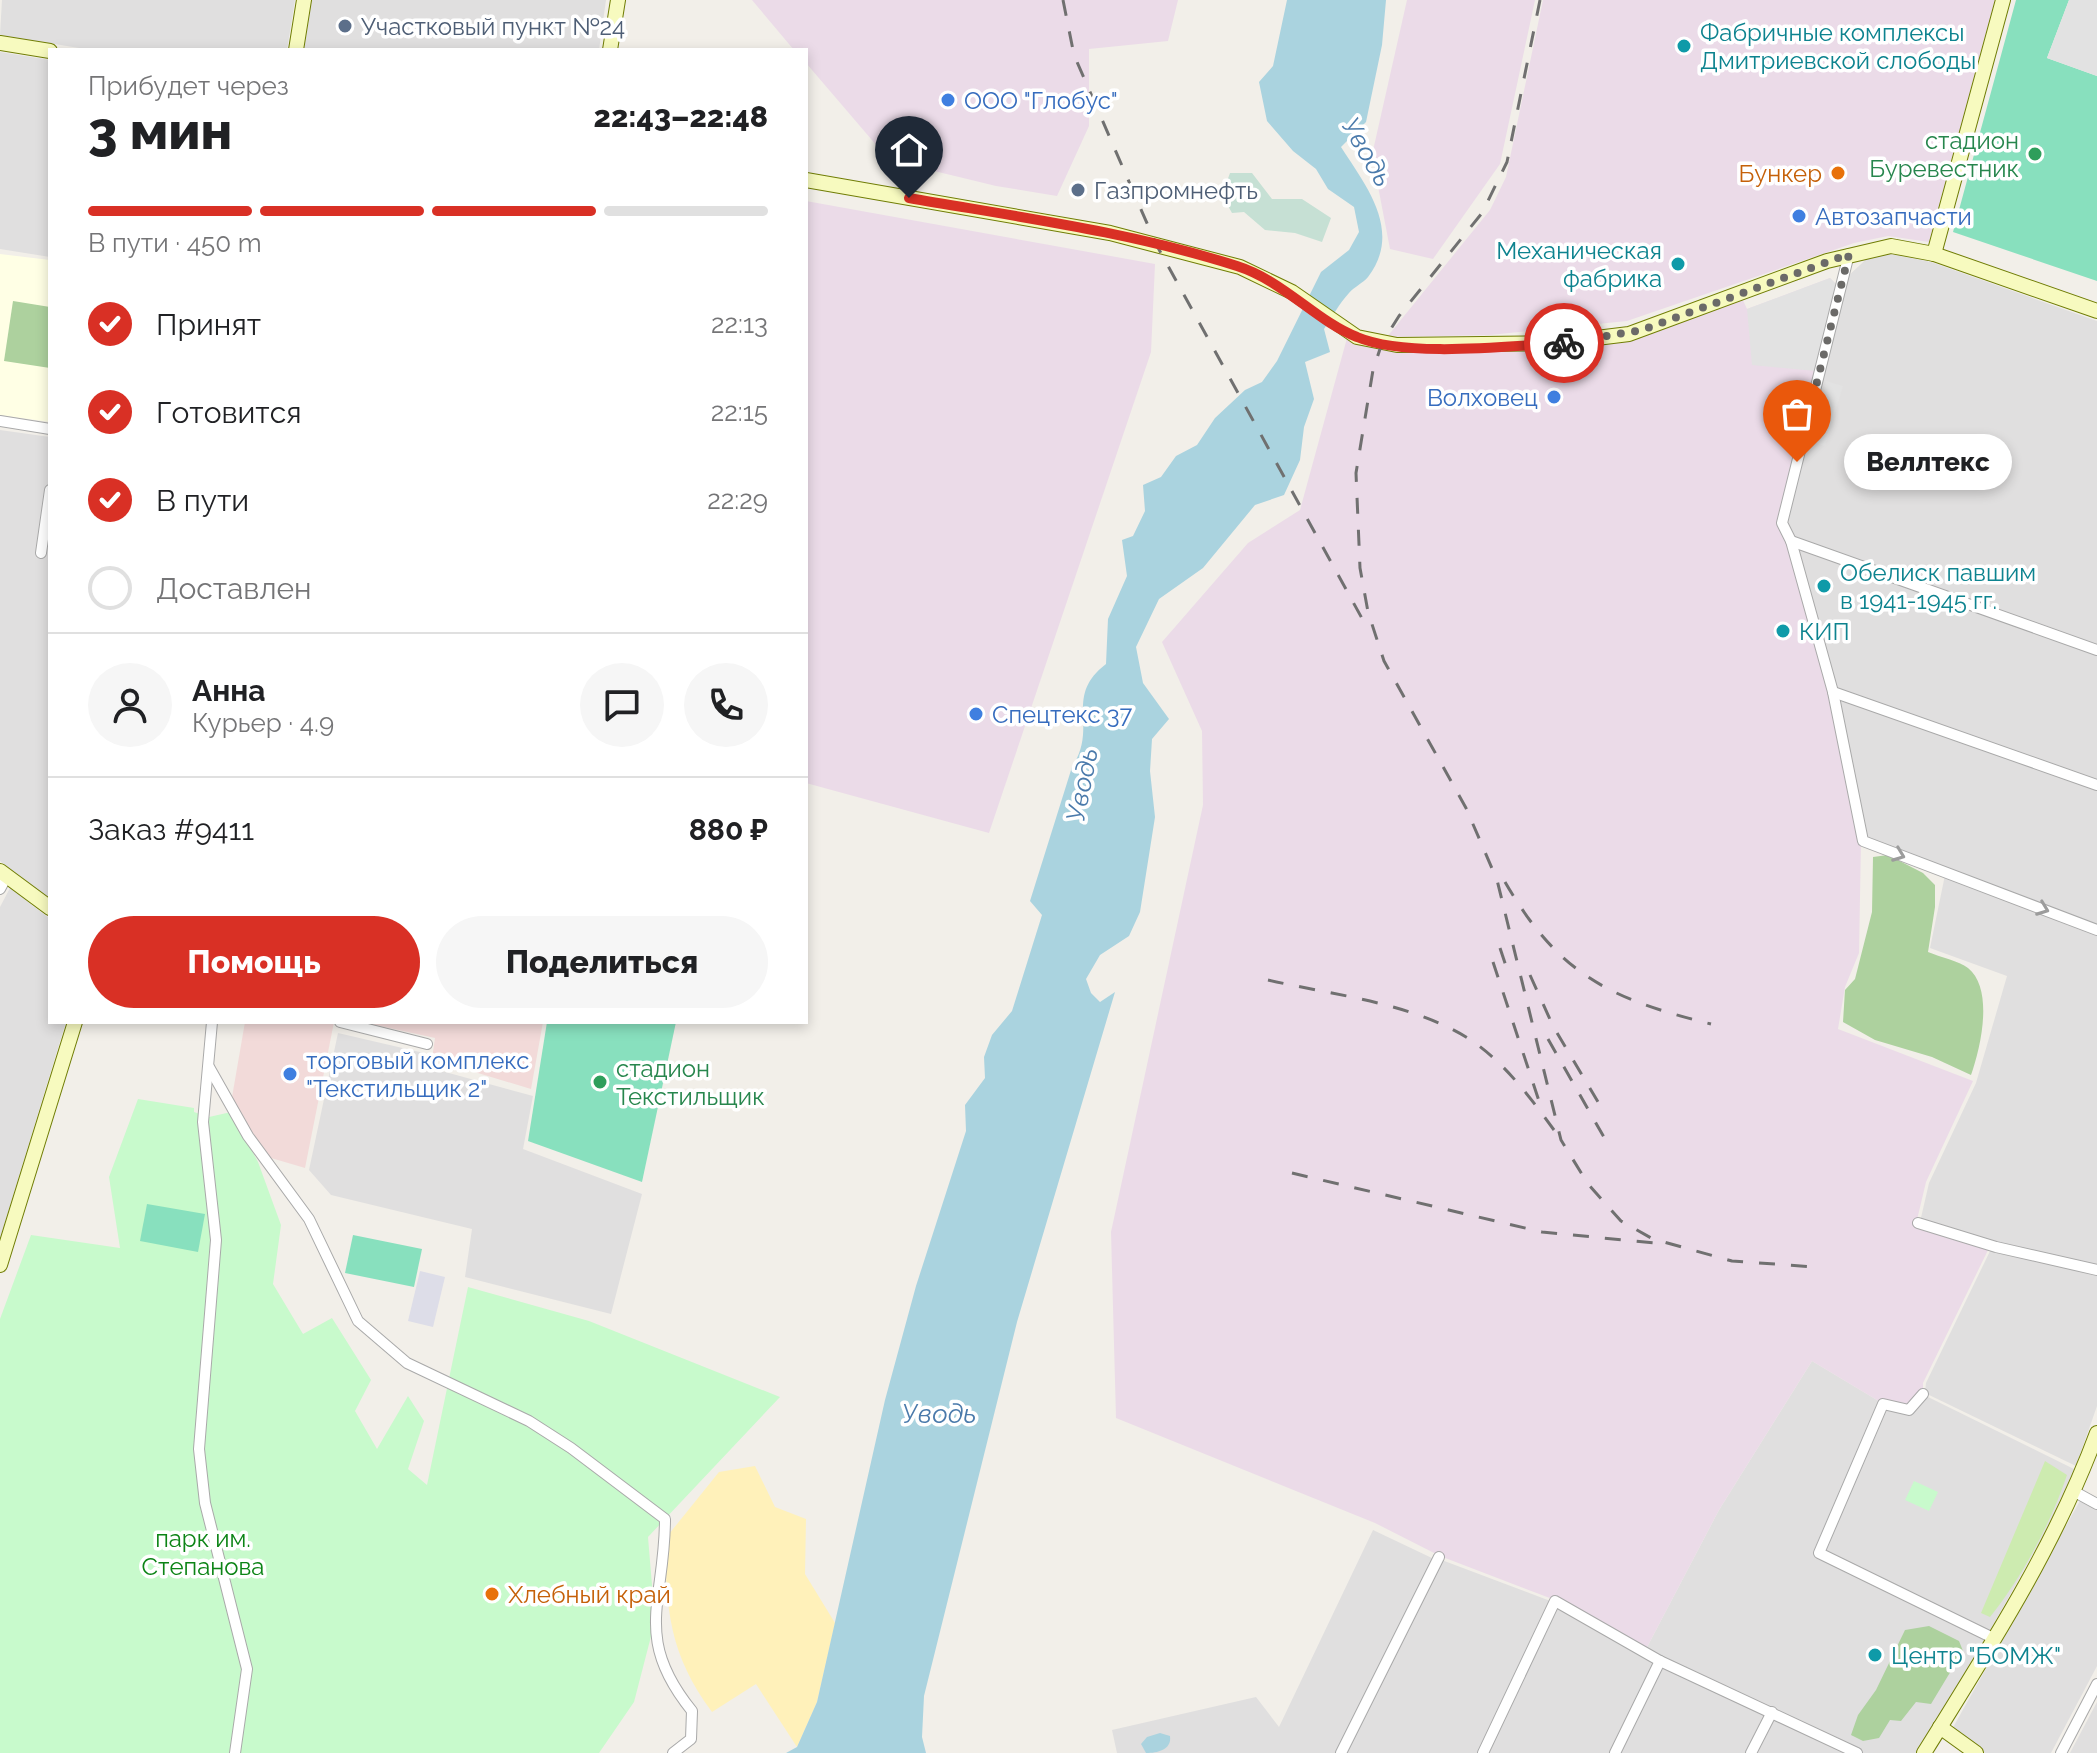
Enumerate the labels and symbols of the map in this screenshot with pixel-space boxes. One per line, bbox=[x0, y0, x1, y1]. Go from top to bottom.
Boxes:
place label: Участковый пункт №24 bbox=[361, 12, 625, 41]
marker: Участковый пункт №24 bbox=[336, 17, 354, 35]
place label: Фабричные комплексы Дмитриевской слободы bbox=[1700, 18, 1976, 75]
marker: Фабричные комплексы Дмитриевской слободы bbox=[1675, 37, 1693, 55]
place label: ООО "Глобус" bbox=[964, 86, 1118, 115]
marker: ООО "Глобус" bbox=[939, 91, 957, 109]
water label: Уводь bbox=[1335, 112, 1399, 192]
pin bbox=[875, 116, 943, 198]
place label: стадион Буревестник bbox=[1869, 126, 2019, 183]
marker: стадион Буревестник bbox=[2026, 145, 2044, 163]
place label: Бункер bbox=[1739, 159, 1822, 188]
marker: Бункер bbox=[1829, 164, 1847, 182]
place label: Газпромнефть bbox=[1094, 176, 1258, 205]
marker: Газпромнефть bbox=[1069, 181, 1087, 199]
place label: Автозапчасти bbox=[1815, 202, 1972, 231]
marker: Автозапчасти bbox=[1790, 207, 1808, 225]
place label: Механическая фабрика bbox=[1496, 236, 1662, 293]
marker: Механическая фабрика bbox=[1669, 255, 1687, 273]
courier bbox=[1524, 303, 1604, 383]
pin bbox=[1763, 380, 1831, 462]
place label: Волховец bbox=[1427, 383, 1538, 412]
marker: Волховец bbox=[1545, 388, 1563, 406]
callout: Веллтекс bbox=[1845, 434, 2013, 490]
place label: Обелиск павшим в 1941-1945 гг. bbox=[1840, 558, 2036, 615]
marker: Обелиск павшим в 1941-1945 гг. bbox=[1815, 577, 1833, 595]
place label: КИП bbox=[1799, 617, 1850, 646]
marker: КИП bbox=[1774, 622, 1792, 640]
place label: Спецтекс 37 bbox=[992, 700, 1132, 729]
marker: Спецтекс 37 bbox=[967, 705, 985, 723]
water label: Уводь bbox=[1060, 745, 1104, 825]
one-way arrow bbox=[1891, 845, 1905, 861]
one-way arrow bbox=[2035, 899, 2049, 916]
place label: торговый комплекс "Текстильщик 2" bbox=[306, 1046, 529, 1103]
place label: стадион Текстильщик bbox=[616, 1054, 765, 1111]
marker: торговый комплекс "Текстильщик 2" bbox=[281, 1065, 299, 1083]
marker: стадион Текстильщик bbox=[591, 1073, 609, 1091]
water label: Уводь bbox=[901, 1399, 977, 1429]
park label: парк им. Степанова bbox=[142, 1524, 264, 1581]
place label: Хлебный край bbox=[508, 1580, 671, 1609]
marker: Хлебный край bbox=[483, 1585, 501, 1603]
place label: Центр "БОМЖ" bbox=[1891, 1641, 2061, 1670]
marker: Центр "БОМЖ" bbox=[1866, 1646, 1884, 1664]

